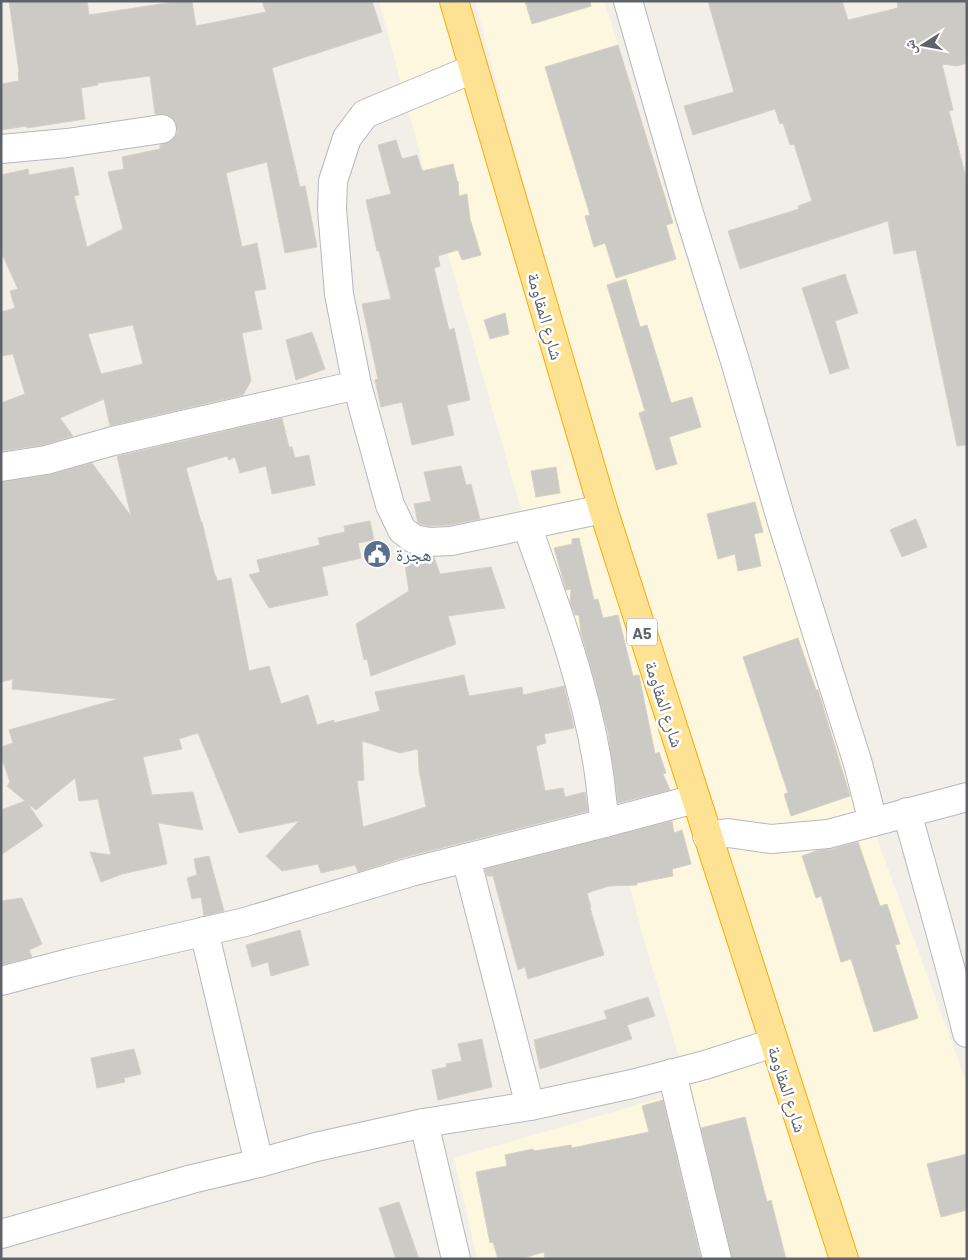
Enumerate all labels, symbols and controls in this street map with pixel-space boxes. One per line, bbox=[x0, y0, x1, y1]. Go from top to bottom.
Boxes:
north arrow bbox=[898, 20, 948, 70]
text: ش bbox=[900, 38, 920, 56]
street label: شارع المقاومة bbox=[522, 270, 569, 362]
public building icon: هجرة bbox=[362, 539, 392, 569]
place label: هجرة bbox=[396, 543, 432, 565]
road number: A5 bbox=[627, 618, 657, 646]
street label: شارع المقاومة bbox=[640, 658, 689, 750]
street label: شارع المقاومة bbox=[763, 1043, 812, 1135]

